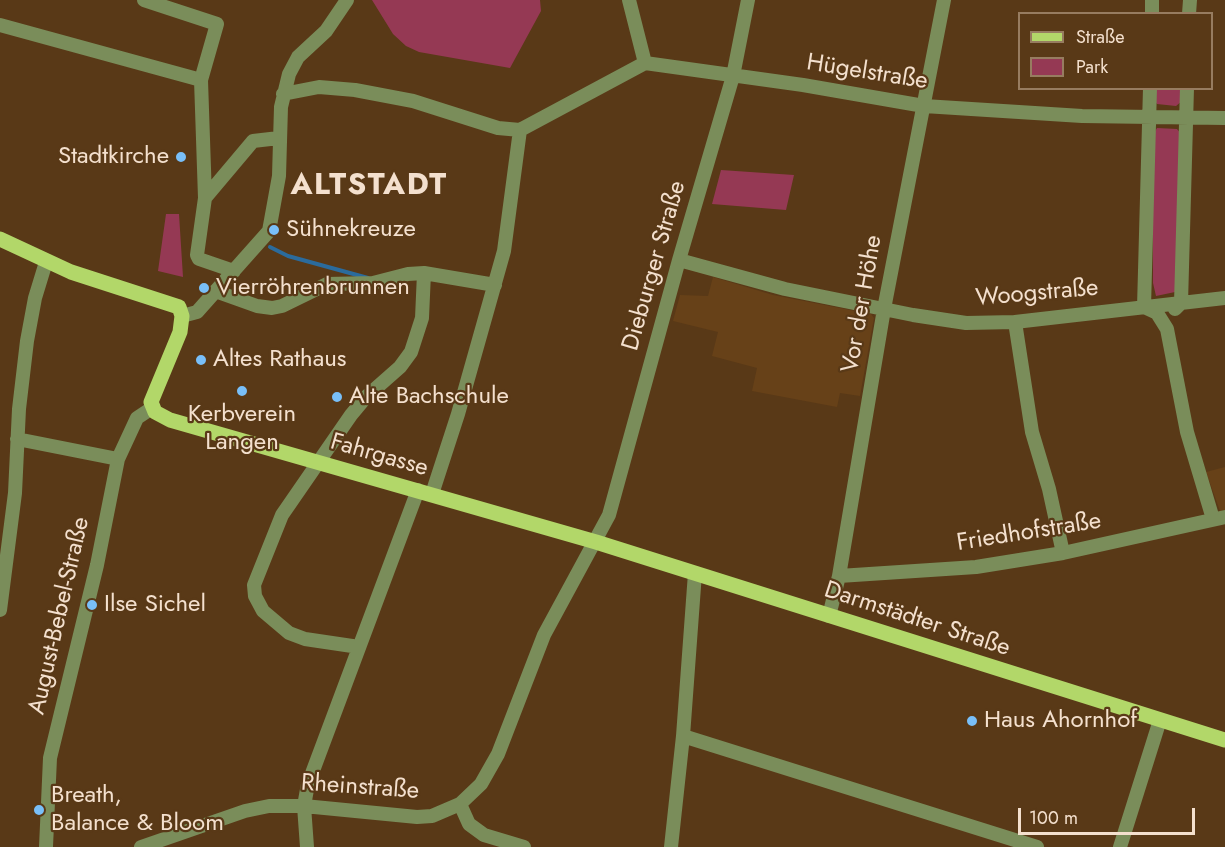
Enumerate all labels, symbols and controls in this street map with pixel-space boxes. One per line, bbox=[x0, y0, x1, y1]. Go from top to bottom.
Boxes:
legend bbox=[1018, 12, 1213, 90]
text: Straße bbox=[1076, 24, 1124, 50]
street label: Hügelstraße bbox=[804, 49, 930, 97]
text: Park bbox=[1076, 54, 1108, 80]
place label: Stadtkirche bbox=[58, 143, 169, 171]
marker: Stadtkirche bbox=[174, 150, 188, 164]
district label: ALTSTADT bbox=[290, 169, 448, 205]
street label: Dieburger Straße bbox=[617, 178, 693, 354]
place label: Sühnekreuze bbox=[286, 216, 416, 244]
marker: Sühnekreuze bbox=[267, 223, 281, 237]
street label: Vor der Höhe bbox=[837, 233, 889, 375]
place label: Vierröhrenbrunnen bbox=[216, 274, 410, 302]
street label: Woogstraße bbox=[975, 274, 1099, 314]
marker: Vierröhrenbrunnen bbox=[197, 281, 211, 295]
place label: Altes Rathaus bbox=[213, 346, 347, 374]
marker: Altes Rathaus bbox=[194, 353, 208, 367]
place label: Alte Bachschule bbox=[349, 383, 509, 411]
marker: Kerbverein Langen bbox=[235, 384, 249, 398]
marker: Alte Bachschule bbox=[330, 390, 344, 404]
place label: Kerbverein Langen bbox=[188, 401, 296, 457]
street label: Fahrgasse bbox=[327, 428, 431, 484]
street label: Friedhofstraße bbox=[955, 507, 1103, 559]
street label: August-Bebel-Straße bbox=[23, 515, 97, 717]
street label: Darmstädter Straße bbox=[820, 576, 1014, 664]
place label: Ilse Sichel bbox=[104, 591, 206, 619]
marker: Ilse Sichel bbox=[85, 598, 99, 612]
place label: Haus Ahornhof bbox=[984, 707, 1137, 735]
marker: Haus Ahornhof bbox=[965, 714, 979, 728]
street label: Rheinstraße bbox=[300, 770, 420, 806]
place label: Breath, Balance & Bloom bbox=[51, 782, 224, 838]
scale bar bbox=[1021, 796, 1198, 834]
marker: Breath, Balance & Bloom bbox=[32, 803, 46, 817]
text: 100 m bbox=[1029, 805, 1078, 831]

